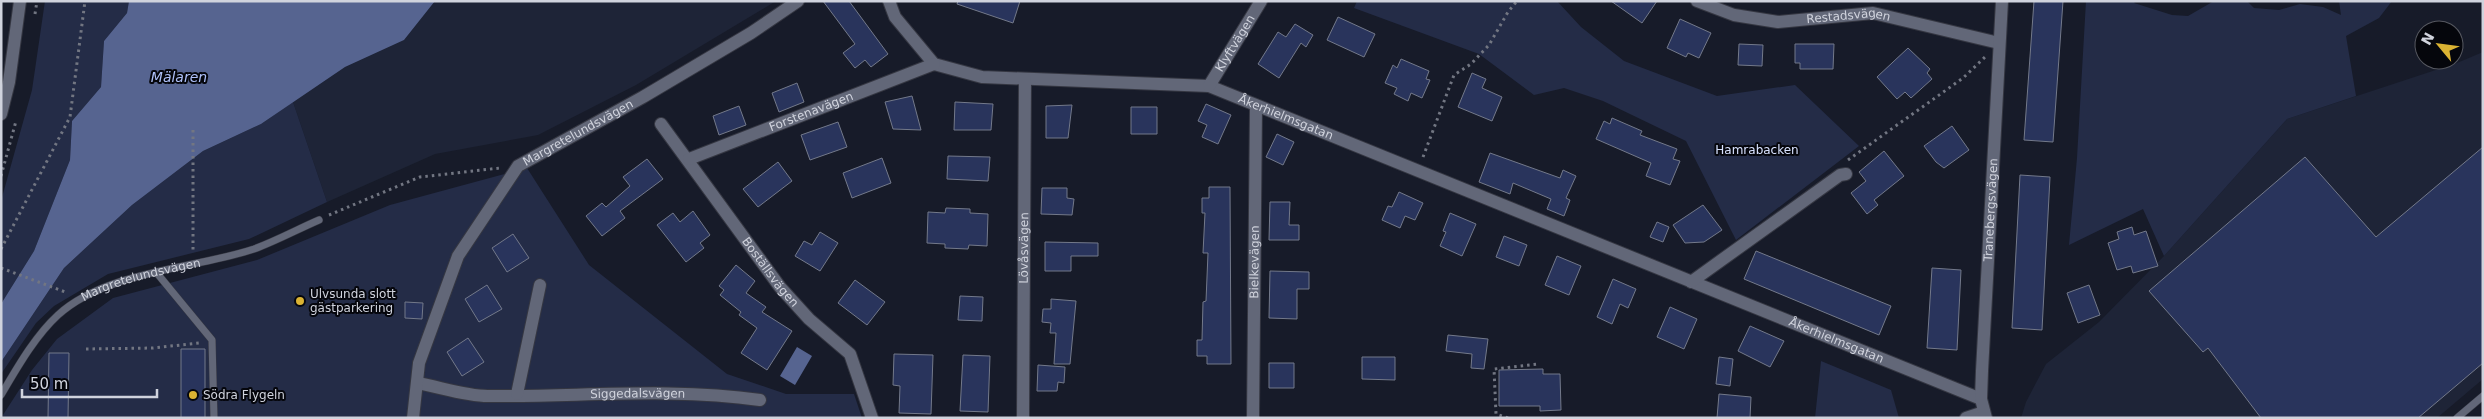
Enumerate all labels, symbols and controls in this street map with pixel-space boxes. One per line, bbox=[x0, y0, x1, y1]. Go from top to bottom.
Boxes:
street label: Restadsvägen bbox=[1806, 6, 1892, 26]
street label: Klyftvägen bbox=[1212, 12, 1258, 74]
north arrow bbox=[2414, 20, 2464, 70]
text: N bbox=[2418, 30, 2437, 48]
water label: Mälaren bbox=[151, 69, 207, 85]
street label: Forstenavägen bbox=[767, 89, 855, 134]
street label: Åkerhielmsgatan bbox=[1236, 91, 1335, 143]
street label: Margretelundsvägen bbox=[521, 97, 636, 169]
park label: Hamrabacken bbox=[1715, 143, 1799, 157]
street label: Tranebergsvägen bbox=[1981, 158, 2000, 263]
street label: Lövåsvägen bbox=[1017, 212, 1031, 284]
street label: Bielkevägen bbox=[1247, 225, 1262, 299]
street label: Boställsvägen bbox=[739, 235, 801, 310]
street label: Margretelundsvägen bbox=[79, 256, 202, 304]
place label: Ulvsunda slott gästparkering bbox=[310, 287, 396, 315]
marker: Ulvsunda slott gästparkering bbox=[294, 295, 306, 307]
street label: Åkerhielmsgatan bbox=[1787, 314, 1886, 366]
scale bar bbox=[22, 366, 158, 398]
text: 50 m bbox=[30, 375, 68, 393]
street label: Siggedalsvägen bbox=[590, 386, 686, 401]
place label: Södra Flygeln bbox=[203, 388, 285, 402]
marker: Södra Flygeln bbox=[187, 389, 199, 401]

